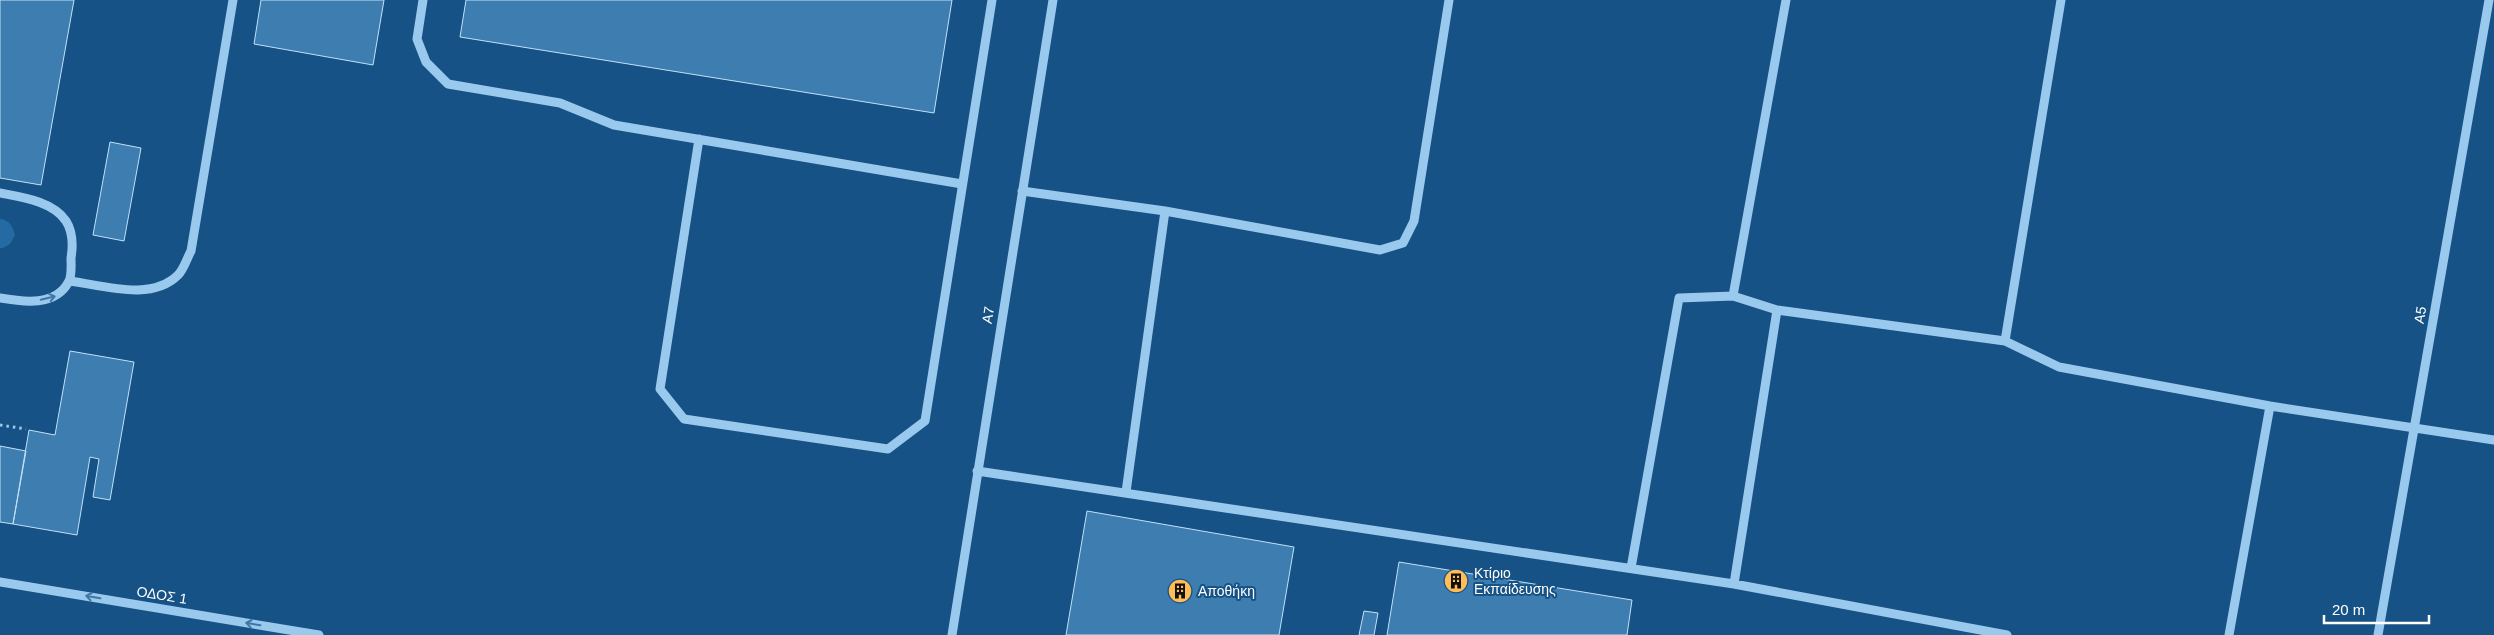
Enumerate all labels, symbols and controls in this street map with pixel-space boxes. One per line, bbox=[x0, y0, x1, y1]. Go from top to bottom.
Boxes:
one-way arrow bbox=[39, 293, 55, 302]
street label: Α7 bbox=[979, 305, 997, 325]
street label: Α5 bbox=[2411, 305, 2429, 325]
place label: Κτίριο Εκπαίδευσης bbox=[1474, 565, 1556, 597]
building icon: Κτίριο Εκπαίδευσης bbox=[1443, 568, 1469, 594]
building icon: Αποθήκη bbox=[1167, 578, 1193, 604]
street label: ΟΔΟΣ 1 bbox=[136, 583, 189, 607]
place label: Αποθήκη bbox=[1198, 583, 1255, 599]
one-way arrow bbox=[86, 592, 102, 602]
scale bar bbox=[2324, 592, 2429, 624]
text: 20 m bbox=[2332, 601, 2365, 618]
one-way arrow bbox=[246, 619, 262, 629]

